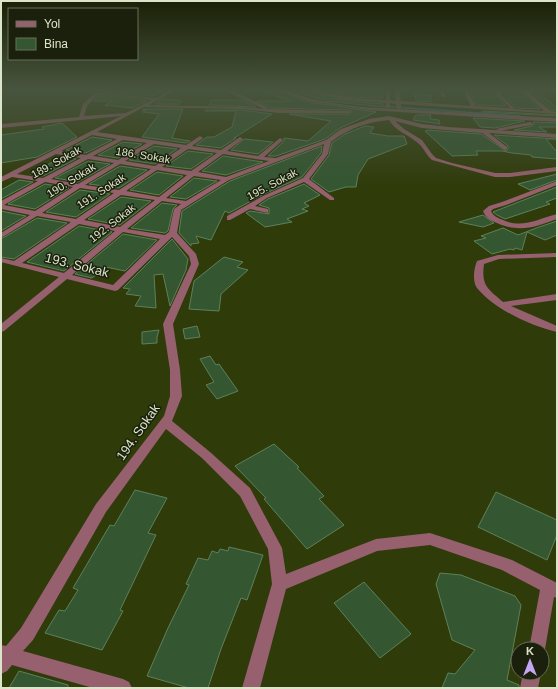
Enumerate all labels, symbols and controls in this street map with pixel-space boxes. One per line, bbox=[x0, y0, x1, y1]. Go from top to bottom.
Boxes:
legend bbox=[8, 8, 138, 60]
text: Yol bbox=[44, 17, 60, 31]
text: Bina bbox=[44, 37, 68, 51]
street label: 189. Sokak bbox=[29, 143, 83, 181]
street label: 186. Sokak bbox=[115, 145, 172, 165]
street label: 190. Sokak bbox=[44, 160, 98, 200]
street label: 195. Sokak bbox=[245, 166, 300, 202]
street label: 191. Sokak bbox=[75, 171, 128, 211]
street label: 192. Sokak bbox=[87, 201, 138, 245]
street label: 193. Sokak bbox=[44, 250, 111, 280]
street label: 194. Sokak bbox=[113, 401, 163, 463]
north arrow bbox=[510, 641, 550, 681]
text: K bbox=[526, 645, 534, 657]

